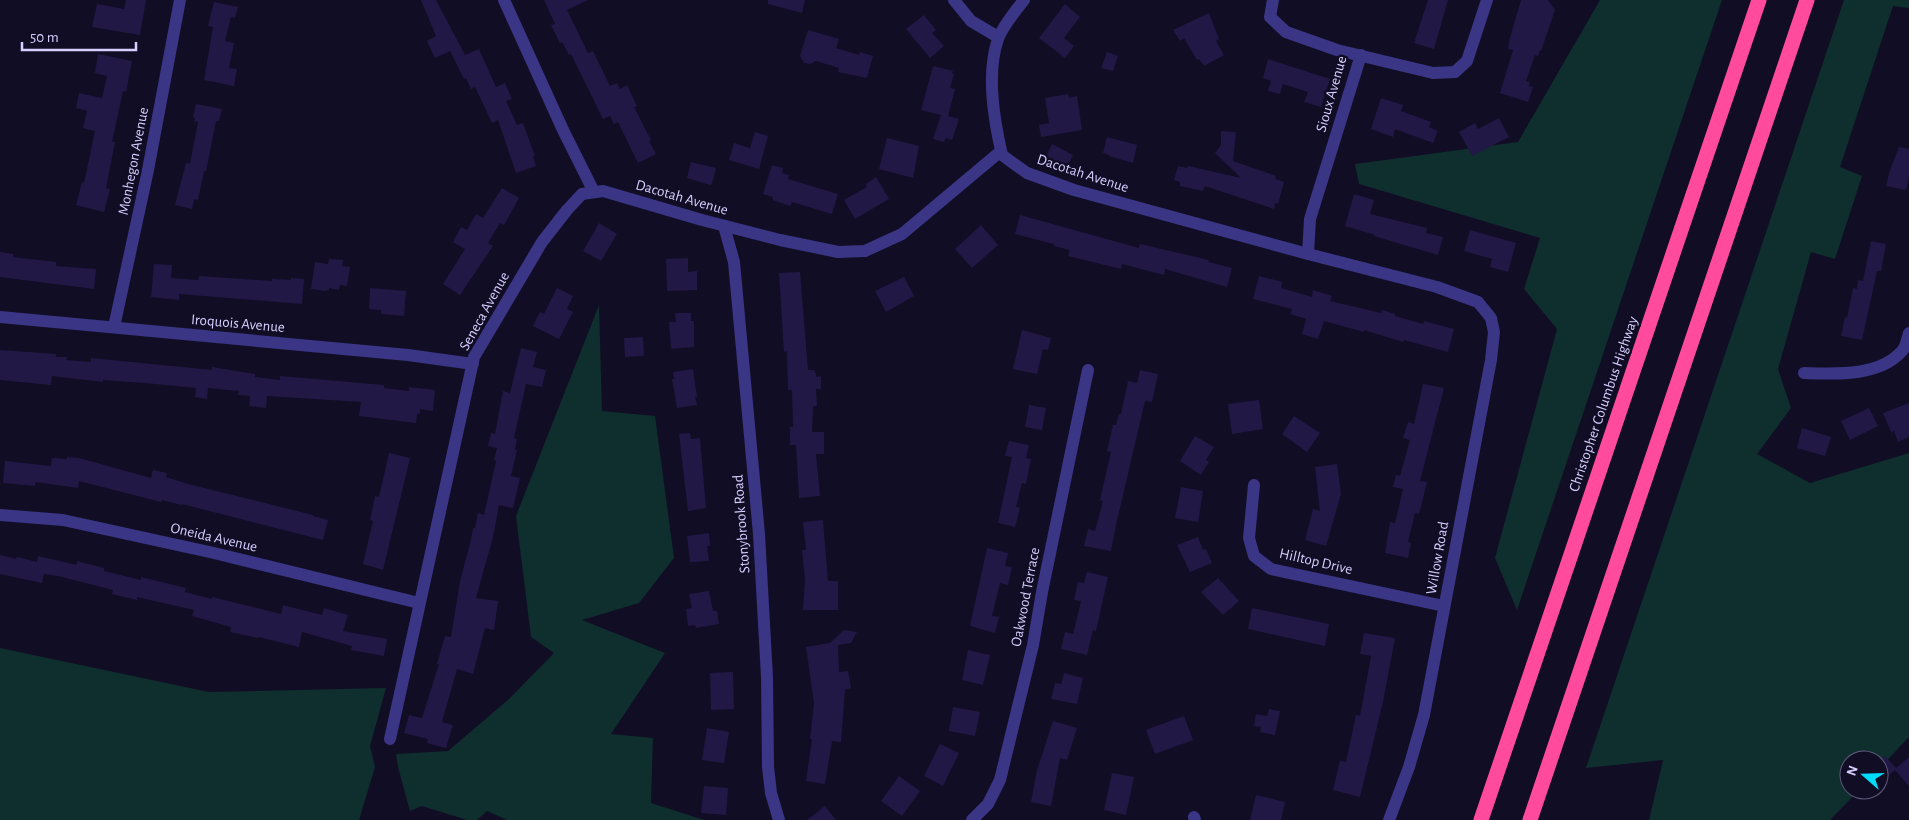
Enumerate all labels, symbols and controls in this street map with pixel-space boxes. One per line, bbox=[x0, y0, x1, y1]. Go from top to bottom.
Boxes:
scale bar bbox=[22, 20, 136, 52]
text: 50 m bbox=[30, 30, 59, 45]
street label: Sioux Avenue bbox=[1313, 54, 1350, 134]
street label: Monhegon Avenue bbox=[116, 106, 151, 216]
street label: Dacotah Avenue bbox=[1035, 152, 1131, 195]
street label: Dacotah Avenue bbox=[634, 177, 730, 218]
street label: Seneca Avenue bbox=[457, 269, 512, 353]
street label: Iroquois Avenue bbox=[190, 312, 286, 335]
street label: Christopher Columbus Highway bbox=[1566, 314, 1641, 494]
street label: Stonybrook Road bbox=[731, 474, 752, 574]
street label: Oneida Avenue bbox=[169, 520, 259, 555]
street label: Willow Road bbox=[1424, 520, 1451, 596]
street label: Oakwood Terrace bbox=[1009, 546, 1042, 648]
street label: Hilltop Drive bbox=[1278, 546, 1354, 577]
north arrow bbox=[1839, 750, 1889, 800]
text: N bbox=[1844, 764, 1861, 778]

